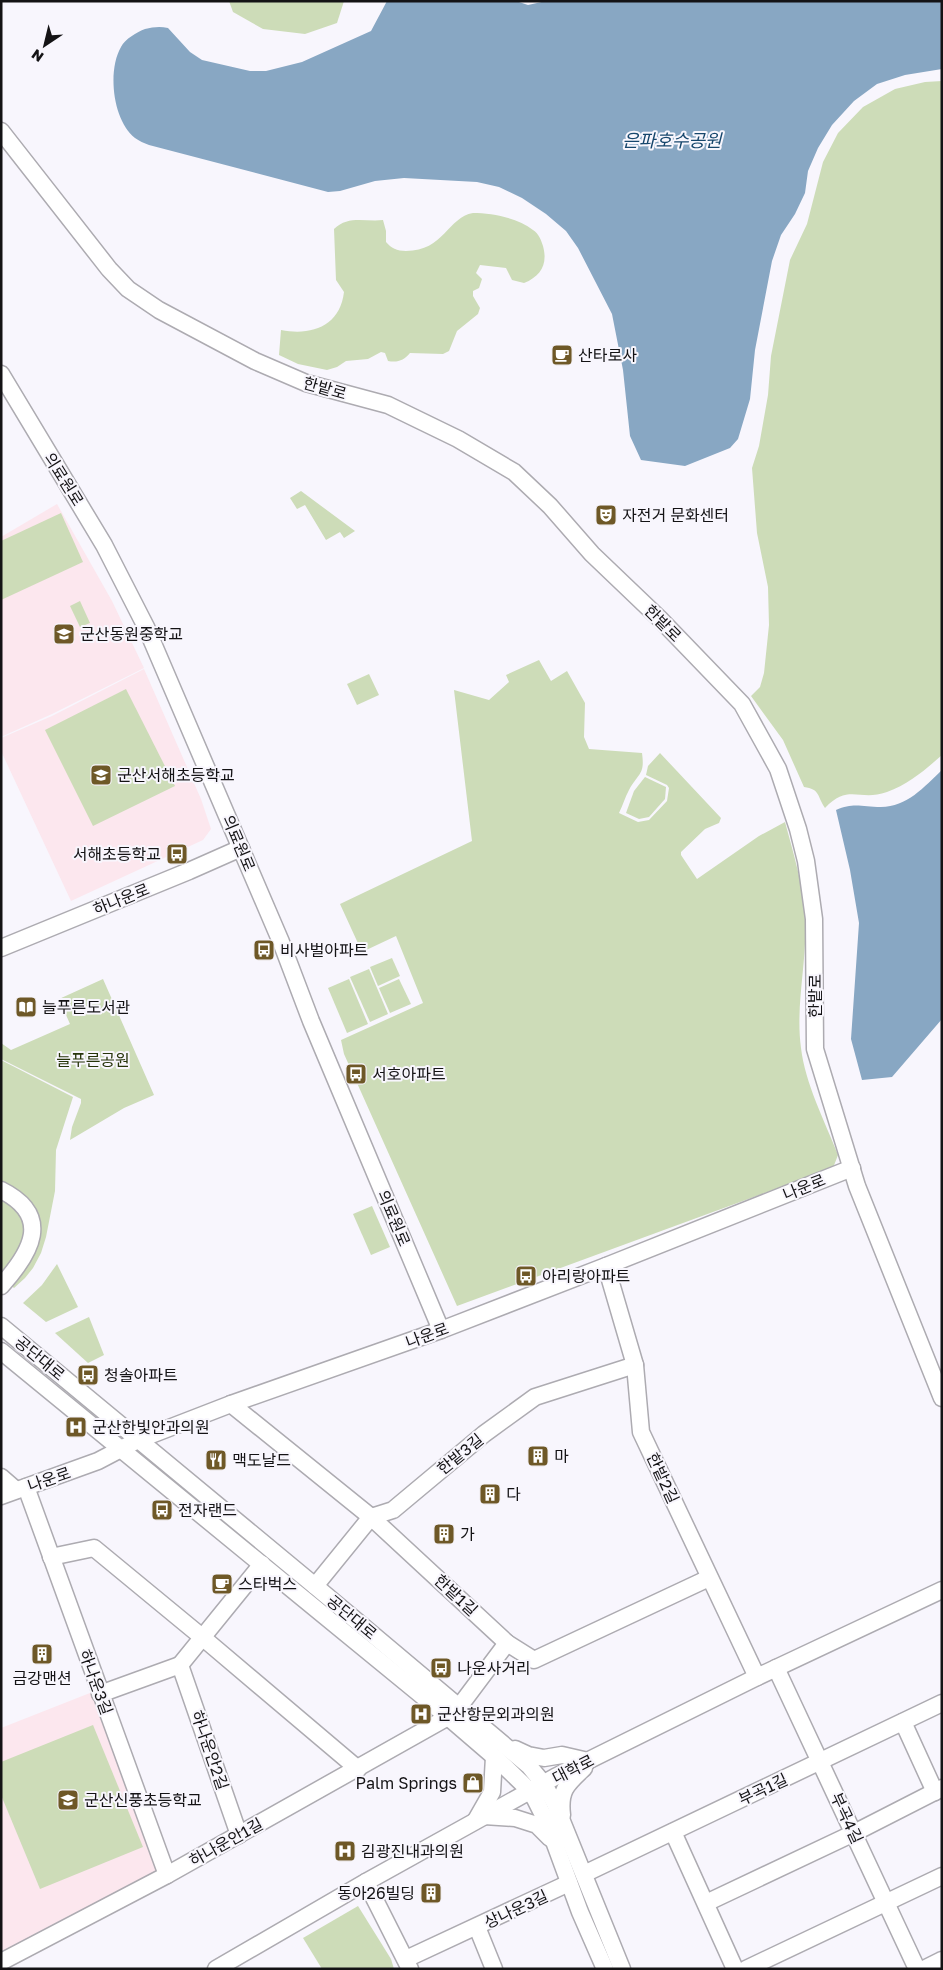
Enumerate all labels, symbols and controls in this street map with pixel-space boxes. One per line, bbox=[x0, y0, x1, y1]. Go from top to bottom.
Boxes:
north arrow bbox=[20, 20, 70, 70]
text: N bbox=[28, 46, 46, 66]
water label: 은파호수공원 bbox=[622, 129, 723, 151]
cafe icon: 산타로사 bbox=[550, 343, 574, 367]
place label: 산타로사 bbox=[578, 345, 637, 365]
street label: 한밭로 bbox=[301, 372, 349, 404]
street label: 의료원로 bbox=[40, 449, 88, 509]
theatre icon: 자전거 문화센터 bbox=[594, 503, 618, 527]
place label: 자전거 문화센터 bbox=[622, 505, 729, 525]
street label: 한밭로 bbox=[640, 600, 686, 646]
school or university icon: 군산동원중학교 bbox=[52, 622, 76, 646]
place label: 군산동원중학교 bbox=[80, 624, 183, 644]
school or university icon: 군산서해초등학교 bbox=[89, 763, 113, 787]
place label: 군산서해초등학교 bbox=[117, 765, 235, 785]
street label: 의료원로 bbox=[218, 812, 260, 874]
bus stop icon: 서해초등학교 bbox=[165, 842, 189, 866]
place label: 서해초등학교 bbox=[73, 844, 161, 864]
street label: 하나운로 bbox=[90, 879, 152, 919]
bus stop icon: 비사벌아파트 bbox=[252, 938, 276, 962]
place label: 비사벌아파트 bbox=[280, 940, 368, 960]
street label: 한밭로 bbox=[805, 974, 825, 1018]
library icon: 늘푸른도서관 bbox=[14, 995, 38, 1019]
place label: 늘푸른도서관 bbox=[42, 997, 131, 1017]
park label: 늘푸른공원 bbox=[56, 1050, 130, 1070]
bus stop icon: 서호아파트 bbox=[344, 1062, 368, 1086]
place label: 서호아파트 bbox=[372, 1064, 446, 1084]
street label: 나운로 bbox=[780, 1169, 828, 1205]
street label: 의료원로 bbox=[373, 1187, 415, 1249]
bus stop icon: 아리랑아파트 bbox=[514, 1264, 538, 1288]
place label: 아리랑아파트 bbox=[542, 1266, 630, 1286]
street label: 나운로 bbox=[403, 1318, 451, 1352]
street label: 공단대로 bbox=[11, 1331, 69, 1385]
bus stop icon: 청솔아파트 bbox=[76, 1363, 100, 1387]
place label: 청솔아파트 bbox=[104, 1365, 178, 1385]
hospital icon: 군산한빛안과의원 bbox=[64, 1415, 88, 1439]
place label: 군산한빛안과의원 bbox=[92, 1417, 210, 1437]
street label: 한밭3길 bbox=[433, 1429, 487, 1479]
building icon: 마 bbox=[526, 1444, 550, 1468]
place label: 마 bbox=[554, 1446, 569, 1466]
restaurant icon: 맥도날드 bbox=[204, 1448, 228, 1472]
place label: 맥도날드 bbox=[232, 1450, 291, 1470]
street label: 한밭2길 bbox=[643, 1450, 683, 1506]
street label: 나운로 bbox=[25, 1462, 73, 1496]
building icon: 다 bbox=[478, 1482, 502, 1506]
place label: 다 bbox=[506, 1484, 521, 1504]
bus stop icon: 전자랜드 bbox=[150, 1498, 174, 1522]
place label: 전자랜드 bbox=[178, 1500, 237, 1520]
building icon: 가 bbox=[432, 1522, 456, 1546]
place label: 가 bbox=[460, 1524, 475, 1544]
street label: 한밭1길 bbox=[430, 1570, 482, 1620]
cafe icon: 스타벅스 bbox=[210, 1572, 234, 1596]
place label: 스타벅스 bbox=[238, 1574, 297, 1594]
street label: 공단대로 bbox=[323, 1590, 381, 1644]
building icon: 금강맨션 bbox=[30, 1642, 54, 1666]
street label: 하나운3길 bbox=[75, 1647, 117, 1717]
bus stop icon: 나운사거리 bbox=[429, 1656, 453, 1680]
place label: 나운사거리 bbox=[457, 1658, 531, 1678]
place label: 금강맨션 bbox=[13, 1668, 71, 1688]
hospital icon: 군산항문외과의원 bbox=[409, 1702, 433, 1726]
place label: 군산항문외과의원 bbox=[437, 1704, 555, 1724]
street label: 하나운안2길 bbox=[187, 1708, 233, 1792]
street label: 대학로 bbox=[549, 1750, 597, 1788]
street label: 부곡1길 bbox=[735, 1769, 791, 1809]
shop icon: Palm Springs bbox=[461, 1771, 485, 1795]
place label: Palm Springs bbox=[356, 1773, 457, 1793]
school or university icon: 군산신풍초등학교 bbox=[56, 1788, 80, 1812]
street label: 부곡4길 bbox=[827, 1789, 867, 1847]
place label: 군산신풍초등학교 bbox=[84, 1790, 202, 1810]
street label: 하나운안1길 bbox=[186, 1814, 266, 1870]
hospital icon: 김광진내과의원 bbox=[333, 1839, 357, 1863]
place label: 김광진내과의원 bbox=[361, 1841, 464, 1861]
building icon: 동아26빌딩 bbox=[419, 1881, 443, 1905]
place label: 동아26빌딩 bbox=[337, 1883, 415, 1903]
street label: 상나운3길 bbox=[481, 1886, 551, 1932]

